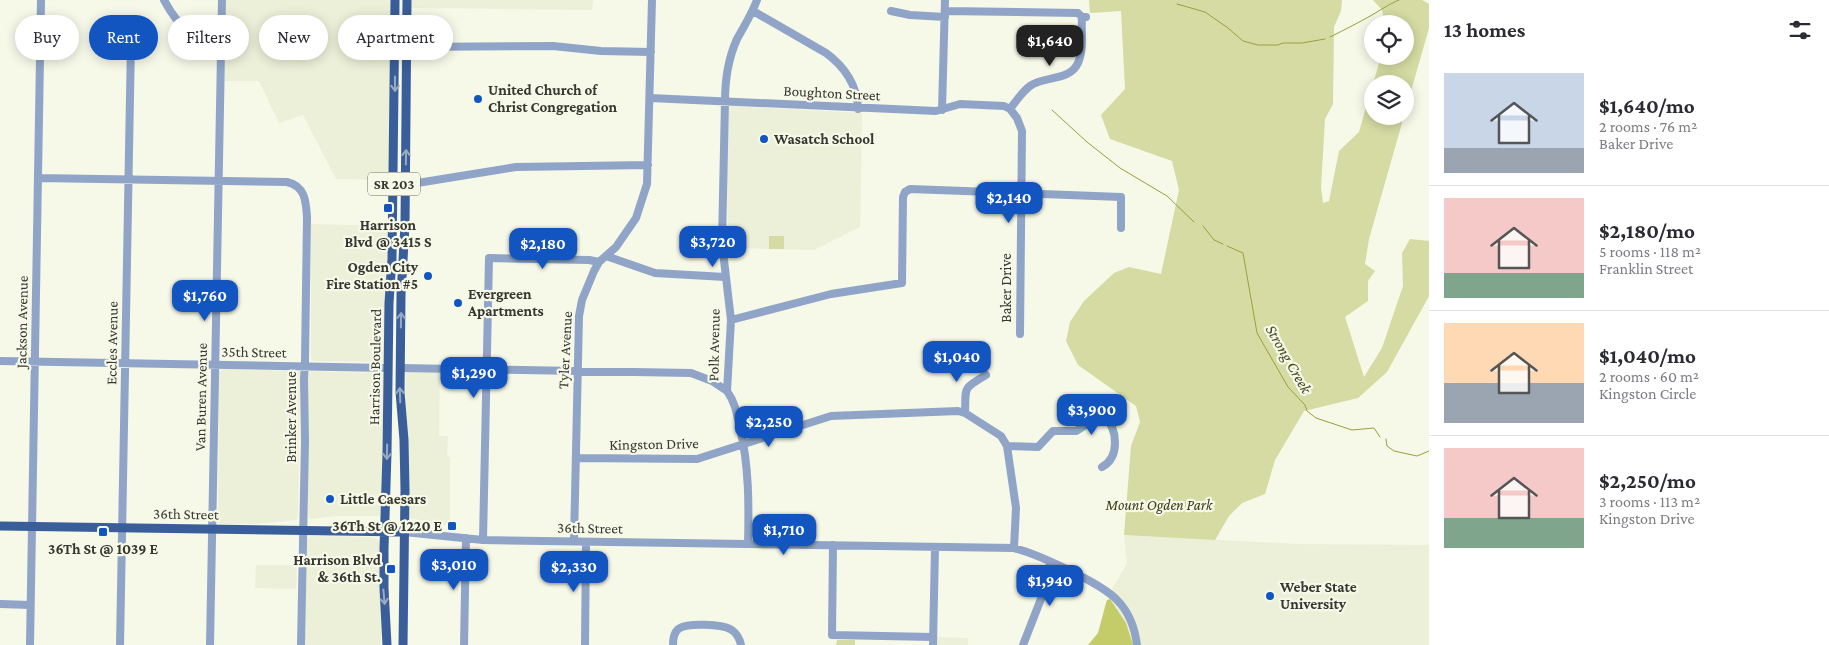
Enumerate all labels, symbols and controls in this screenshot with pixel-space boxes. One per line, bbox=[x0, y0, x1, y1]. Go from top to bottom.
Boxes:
chip: Buy bbox=[15, 15, 79, 60]
chip: Rent bbox=[89, 15, 158, 60]
chip: Filters bbox=[168, 15, 249, 60]
chip: New bbox=[259, 15, 328, 60]
chip: Apartment bbox=[338, 15, 453, 60]
map controls bbox=[1364, 15, 1414, 125]
button: locate bbox=[1364, 15, 1414, 65]
icon: filters bbox=[1786, 16, 1814, 44]
text: 13 homes bbox=[1444, 18, 1525, 42]
pin: $1,640 bbox=[1009, 24, 1091, 67]
text: $1,640 bbox=[1027, 32, 1073, 49]
one-way arrow bbox=[390, 75, 400, 91]
button: layers bbox=[1364, 75, 1414, 125]
place label: United Church of Christ Congregation bbox=[488, 82, 618, 115]
street label: Boughton Street bbox=[783, 82, 882, 105]
marker: United Church of Christ Congregation bbox=[472, 93, 484, 105]
icon: home bbox=[1484, 93, 1544, 153]
text: $1,640/mo bbox=[1599, 94, 1695, 118]
text: 2 rooms · 76 m² bbox=[1599, 118, 1697, 135]
place label: Wasatch School bbox=[773, 131, 875, 147]
marker: Wasatch School bbox=[758, 133, 770, 145]
text: Baker Drive bbox=[1599, 135, 1673, 152]
one-way arrow bbox=[401, 149, 411, 166]
road number: SR 203 bbox=[368, 172, 420, 195]
pin: $2,140 bbox=[968, 182, 1050, 224]
text: $2,140 bbox=[987, 189, 1031, 206]
marker: Harrison Blvd @ 3415 S bbox=[382, 202, 394, 214]
place label: Harrison Blvd @ 3415 S bbox=[344, 217, 432, 250]
icon: home bbox=[1484, 218, 1544, 278]
text: $2,180/mo bbox=[1599, 219, 1695, 243]
pin: $3,720 bbox=[672, 226, 754, 268]
pin: $2,180 bbox=[502, 228, 584, 270]
text: $3,720 bbox=[690, 233, 736, 250]
text: $2,180 bbox=[520, 235, 566, 252]
text: 5 rooms · 118 m² bbox=[1599, 243, 1701, 260]
street label: Baker Drive bbox=[998, 253, 1014, 323]
place label: Ogden City Fire Station #5 bbox=[326, 259, 419, 292]
text: Franklin Street bbox=[1599, 260, 1693, 277]
marker: Ogden City Fire Station #5 bbox=[422, 270, 434, 282]
street label: Jackson Avenue bbox=[13, 275, 32, 371]
pin: $1,760 bbox=[164, 280, 246, 322]
place label: Evergreen Apartments bbox=[467, 286, 544, 319]
text: $1,760 bbox=[183, 287, 227, 304]
marker: Evergreen Apartments bbox=[452, 297, 464, 309]
street label: Eccles Avenue bbox=[103, 301, 121, 385]
street label: Polk Avenue bbox=[705, 308, 723, 382]
street label: Harrison Boulevard bbox=[366, 309, 384, 425]
street label: Tyler Avenue bbox=[555, 310, 576, 389]
one-way arrow bbox=[396, 312, 406, 328]
water label: Strong Creek bbox=[1262, 322, 1316, 398]
pin: $1,040 bbox=[916, 340, 998, 383]
street label: Van Buren Avenue bbox=[192, 342, 210, 451]
street label: 35th Street bbox=[221, 343, 288, 361]
icon: home bbox=[1484, 343, 1544, 403]
text: $1,040/mo bbox=[1599, 344, 1696, 368]
text: $1,040 bbox=[934, 348, 980, 365]
pin: $1,290 bbox=[433, 356, 515, 399]
text: $1,290 bbox=[452, 364, 496, 381]
text: 2 rooms · 60 m² bbox=[1599, 368, 1699, 385]
street label: Brinker Avenue bbox=[283, 371, 299, 463]
text: Kingston Circle bbox=[1599, 385, 1696, 402]
one-way arrow bbox=[395, 387, 405, 404]
pin: $3,900 bbox=[1051, 394, 1133, 436]
text: $3,900 bbox=[1068, 401, 1116, 418]
pin: $2,250 bbox=[728, 406, 810, 448]
text: $2,250 bbox=[746, 413, 792, 430]
street label: Kingston Drive bbox=[609, 435, 699, 454]
one-way arrow bbox=[382, 443, 392, 459]
icon: home bbox=[1484, 468, 1544, 528]
text: $2,250/mo bbox=[1599, 469, 1696, 493]
place label: Little Caesars bbox=[340, 491, 426, 507]
marker: Little Caesars bbox=[324, 493, 336, 505]
text: 3 rooms · 113 m² bbox=[1599, 493, 1700, 510]
park label: Mount Ogden Park bbox=[1105, 497, 1214, 514]
street label: 36th Street bbox=[153, 505, 220, 523]
text: Kingston Drive bbox=[1599, 510, 1694, 527]
pin: $1,710 bbox=[743, 514, 825, 556]
place label: 36Th St @ 1220 E bbox=[332, 518, 442, 534]
street label: 36th Street bbox=[557, 519, 624, 537]
marker: 36Th St @ 1220 E bbox=[446, 520, 458, 532]
text: $1,710 bbox=[763, 521, 805, 538]
marker: 36Th St @ 1039 E bbox=[97, 526, 109, 538]
place label: 36Th St @ 1039 E bbox=[48, 541, 158, 557]
pin: $3,010 bbox=[413, 548, 495, 591]
pin: $2,330 bbox=[533, 550, 615, 593]
place label: Harrison Blvd & 36th St. bbox=[293, 552, 382, 585]
text: $3,010 bbox=[431, 556, 477, 573]
text: $2,330 bbox=[551, 558, 597, 575]
marker: Harrison Blvd & 36th St. bbox=[385, 563, 397, 575]
pin: $1,940 bbox=[1009, 564, 1091, 607]
text: $1,940 bbox=[1027, 572, 1073, 589]
place label: Weber State University bbox=[1279, 579, 1357, 612]
one-way arrow bbox=[380, 589, 389, 605]
marker: Weber State University bbox=[1264, 590, 1276, 602]

